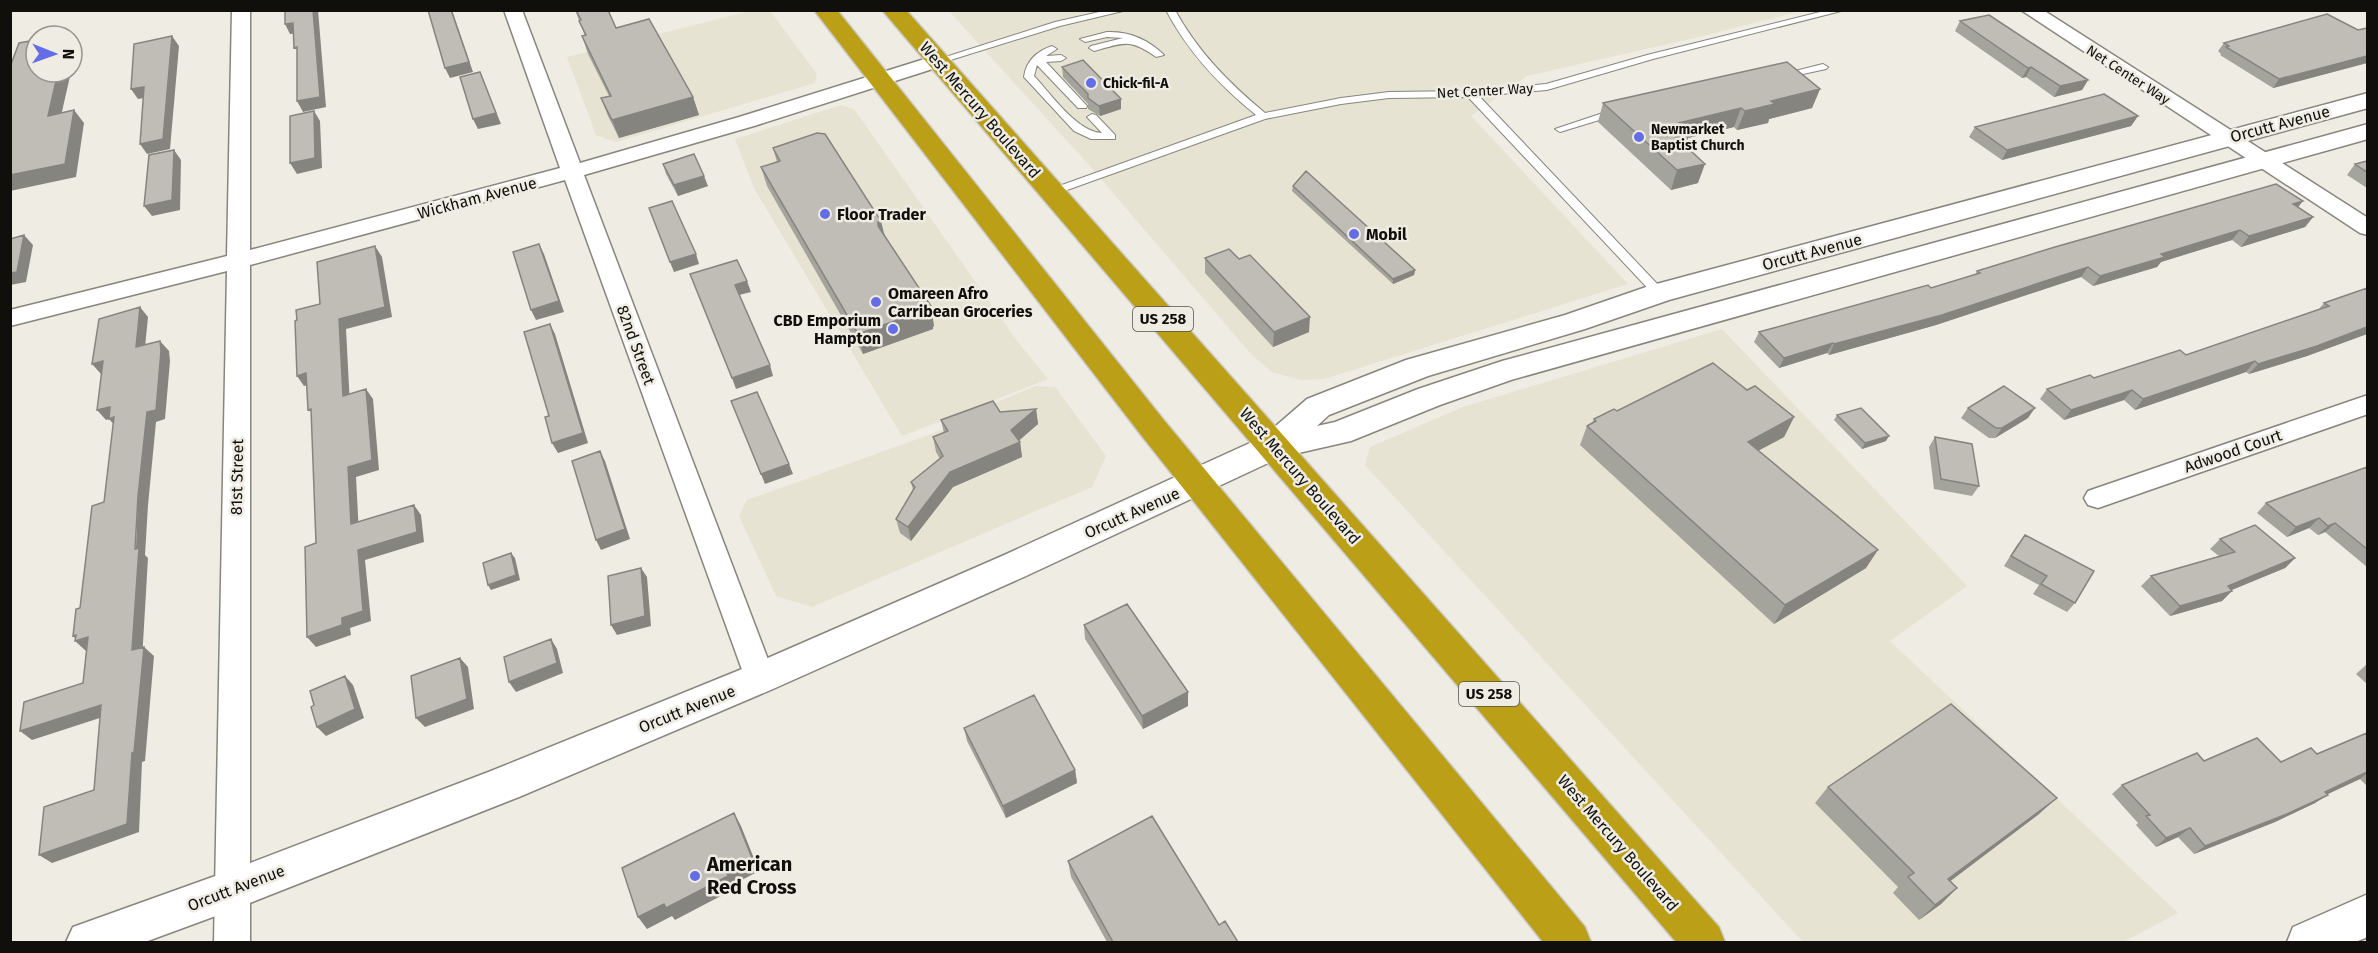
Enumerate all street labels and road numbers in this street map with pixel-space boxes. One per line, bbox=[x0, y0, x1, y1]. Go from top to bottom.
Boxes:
street label: West Mercury Boulevard bbox=[916, 38, 1044, 182]
street label: Net Center Way bbox=[2083, 42, 2173, 108]
street label: Net Center Way bbox=[1436, 80, 1534, 102]
street label: Orcutt Avenue bbox=[2228, 102, 2332, 146]
street label: Wickham Avenue bbox=[415, 173, 539, 223]
street label: Orcutt Avenue bbox=[1760, 230, 1864, 274]
street label: 82nd Street bbox=[613, 303, 659, 388]
road number: US 258 bbox=[1133, 307, 1193, 331]
street label: West Mercury Boulevard bbox=[1236, 404, 1364, 548]
street label: Adwood Court bbox=[2182, 425, 2285, 477]
street label: 81st Street bbox=[227, 439, 247, 515]
street label: Orcutt Avenue bbox=[1081, 483, 1183, 543]
street label: Orcutt Avenue bbox=[636, 681, 738, 737]
road number: US 258 bbox=[1459, 682, 1519, 706]
street label: West Mercury Boulevard bbox=[1554, 771, 1682, 915]
street label: Orcutt Avenue bbox=[185, 861, 287, 915]

